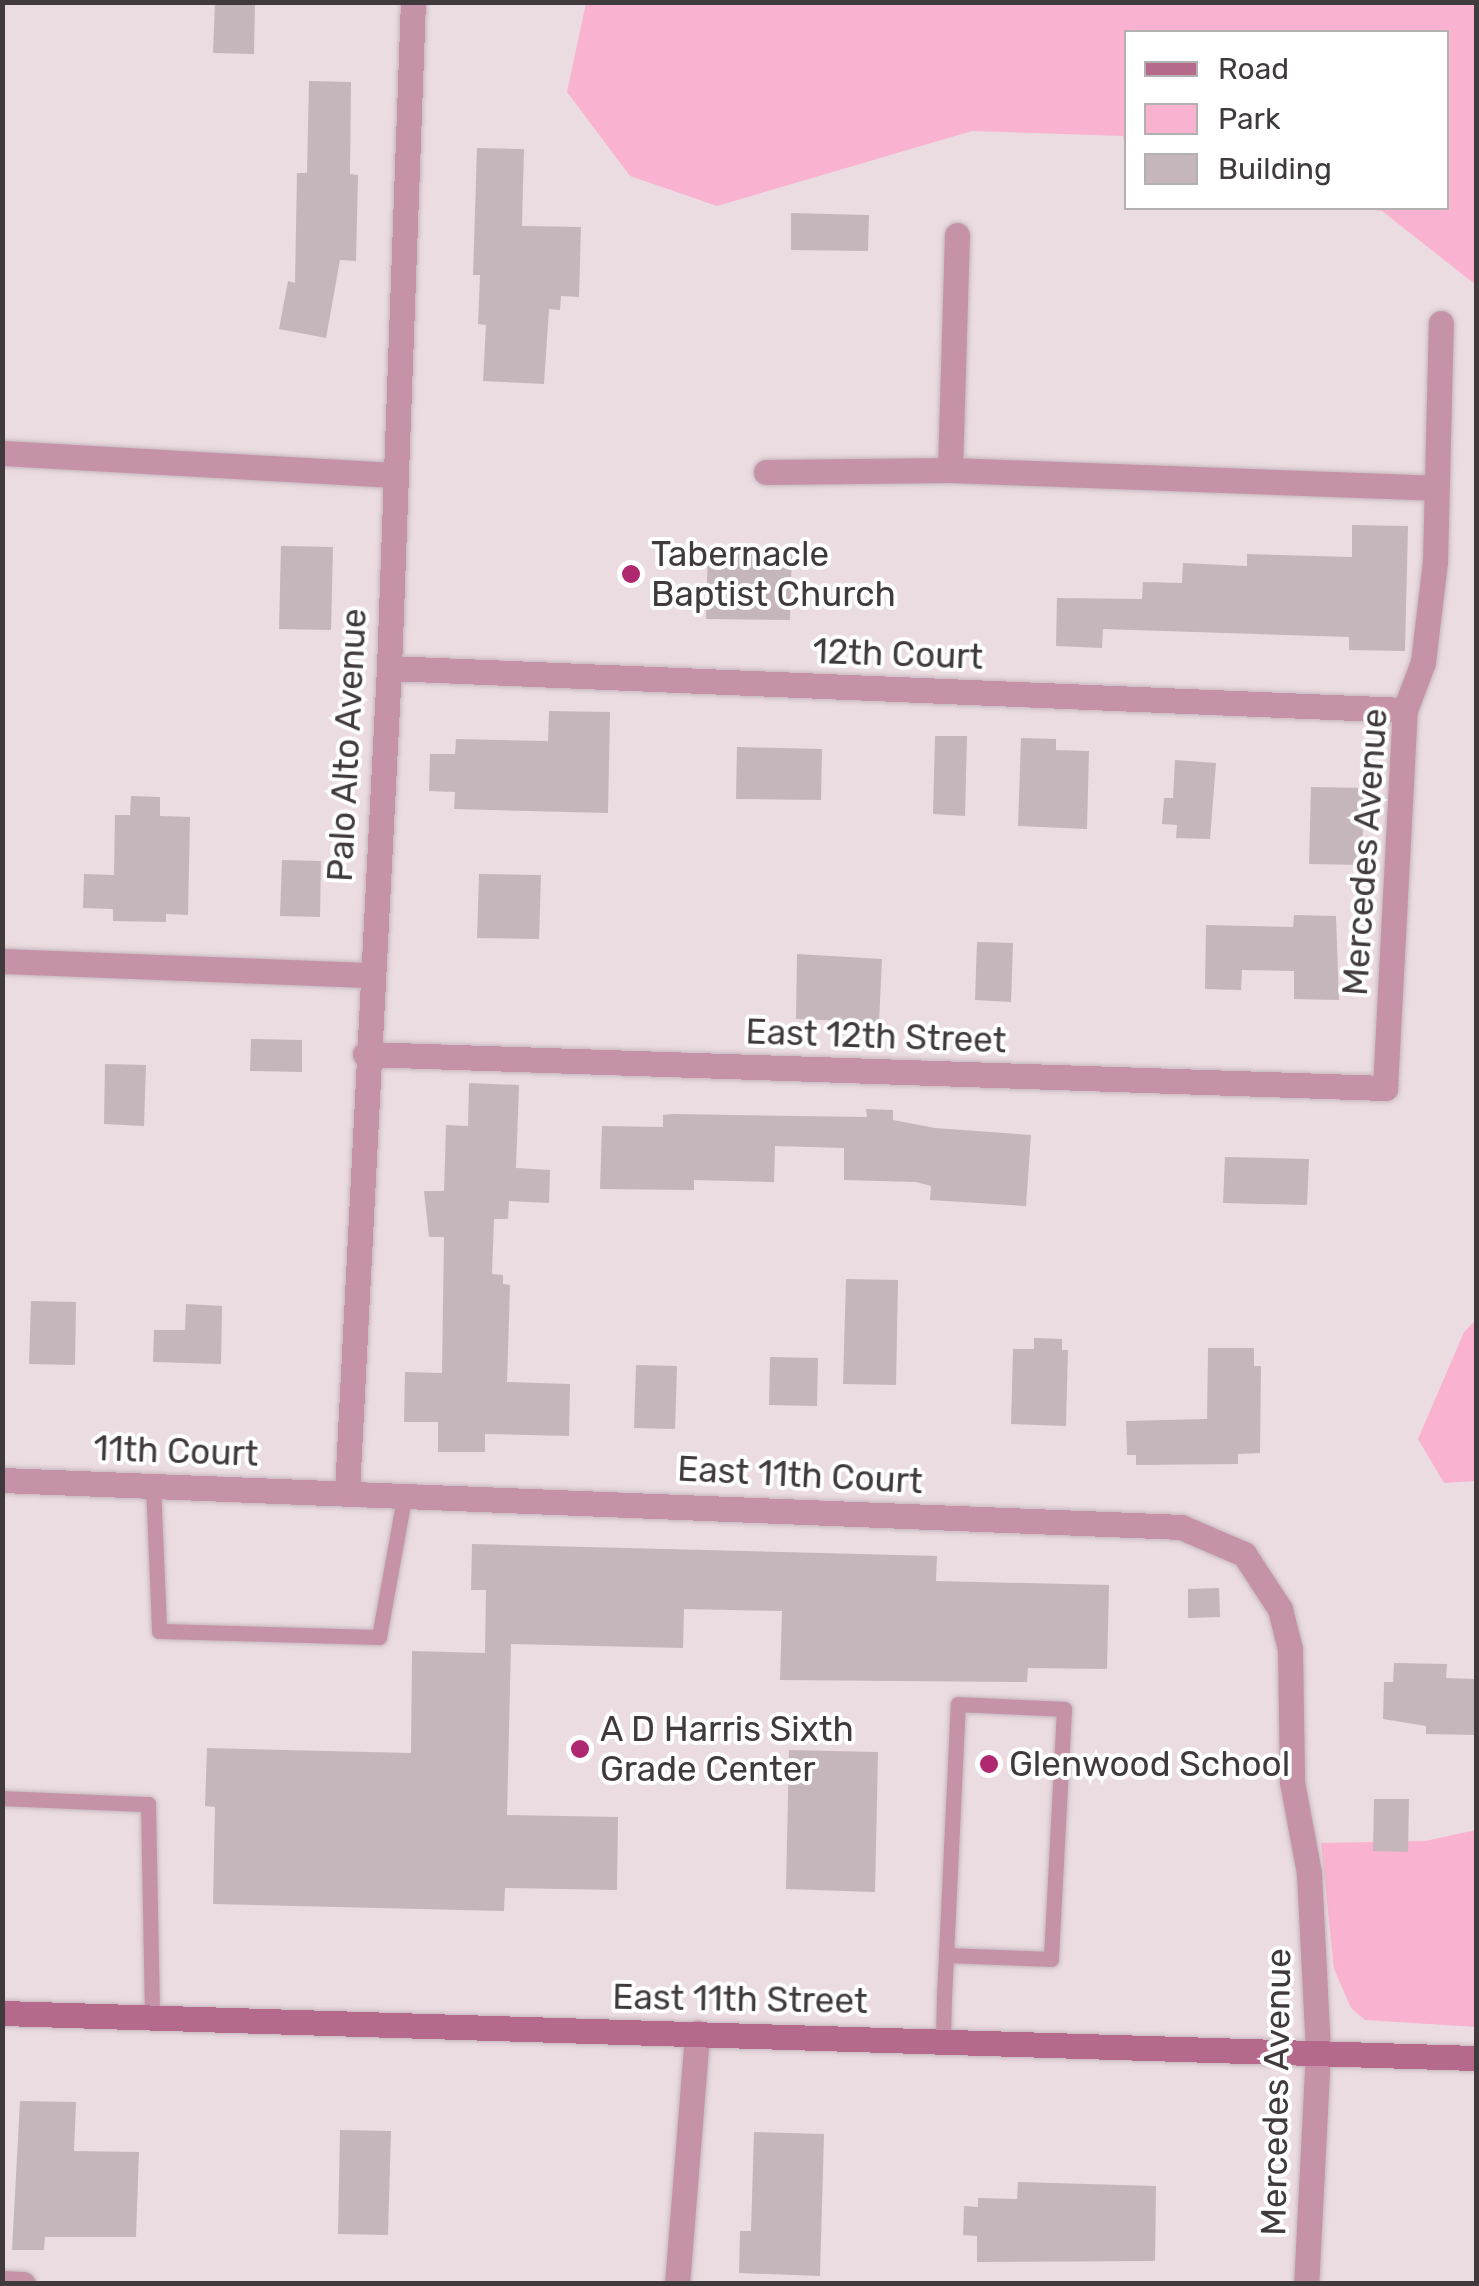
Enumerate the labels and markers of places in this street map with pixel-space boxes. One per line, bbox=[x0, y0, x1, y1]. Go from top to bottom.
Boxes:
place label: Tabernacle Baptist Church bbox=[651, 533, 896, 615]
marker: Tabernacle Baptist Church bbox=[620, 563, 642, 585]
place label: A D Harris Sixth Grade Center bbox=[600, 1708, 855, 1790]
marker: A D Harris Sixth Grade Center bbox=[569, 1738, 591, 1760]
place label: Glenwood School bbox=[1009, 1743, 1290, 1785]
marker: Glenwood School bbox=[978, 1753, 1000, 1775]

